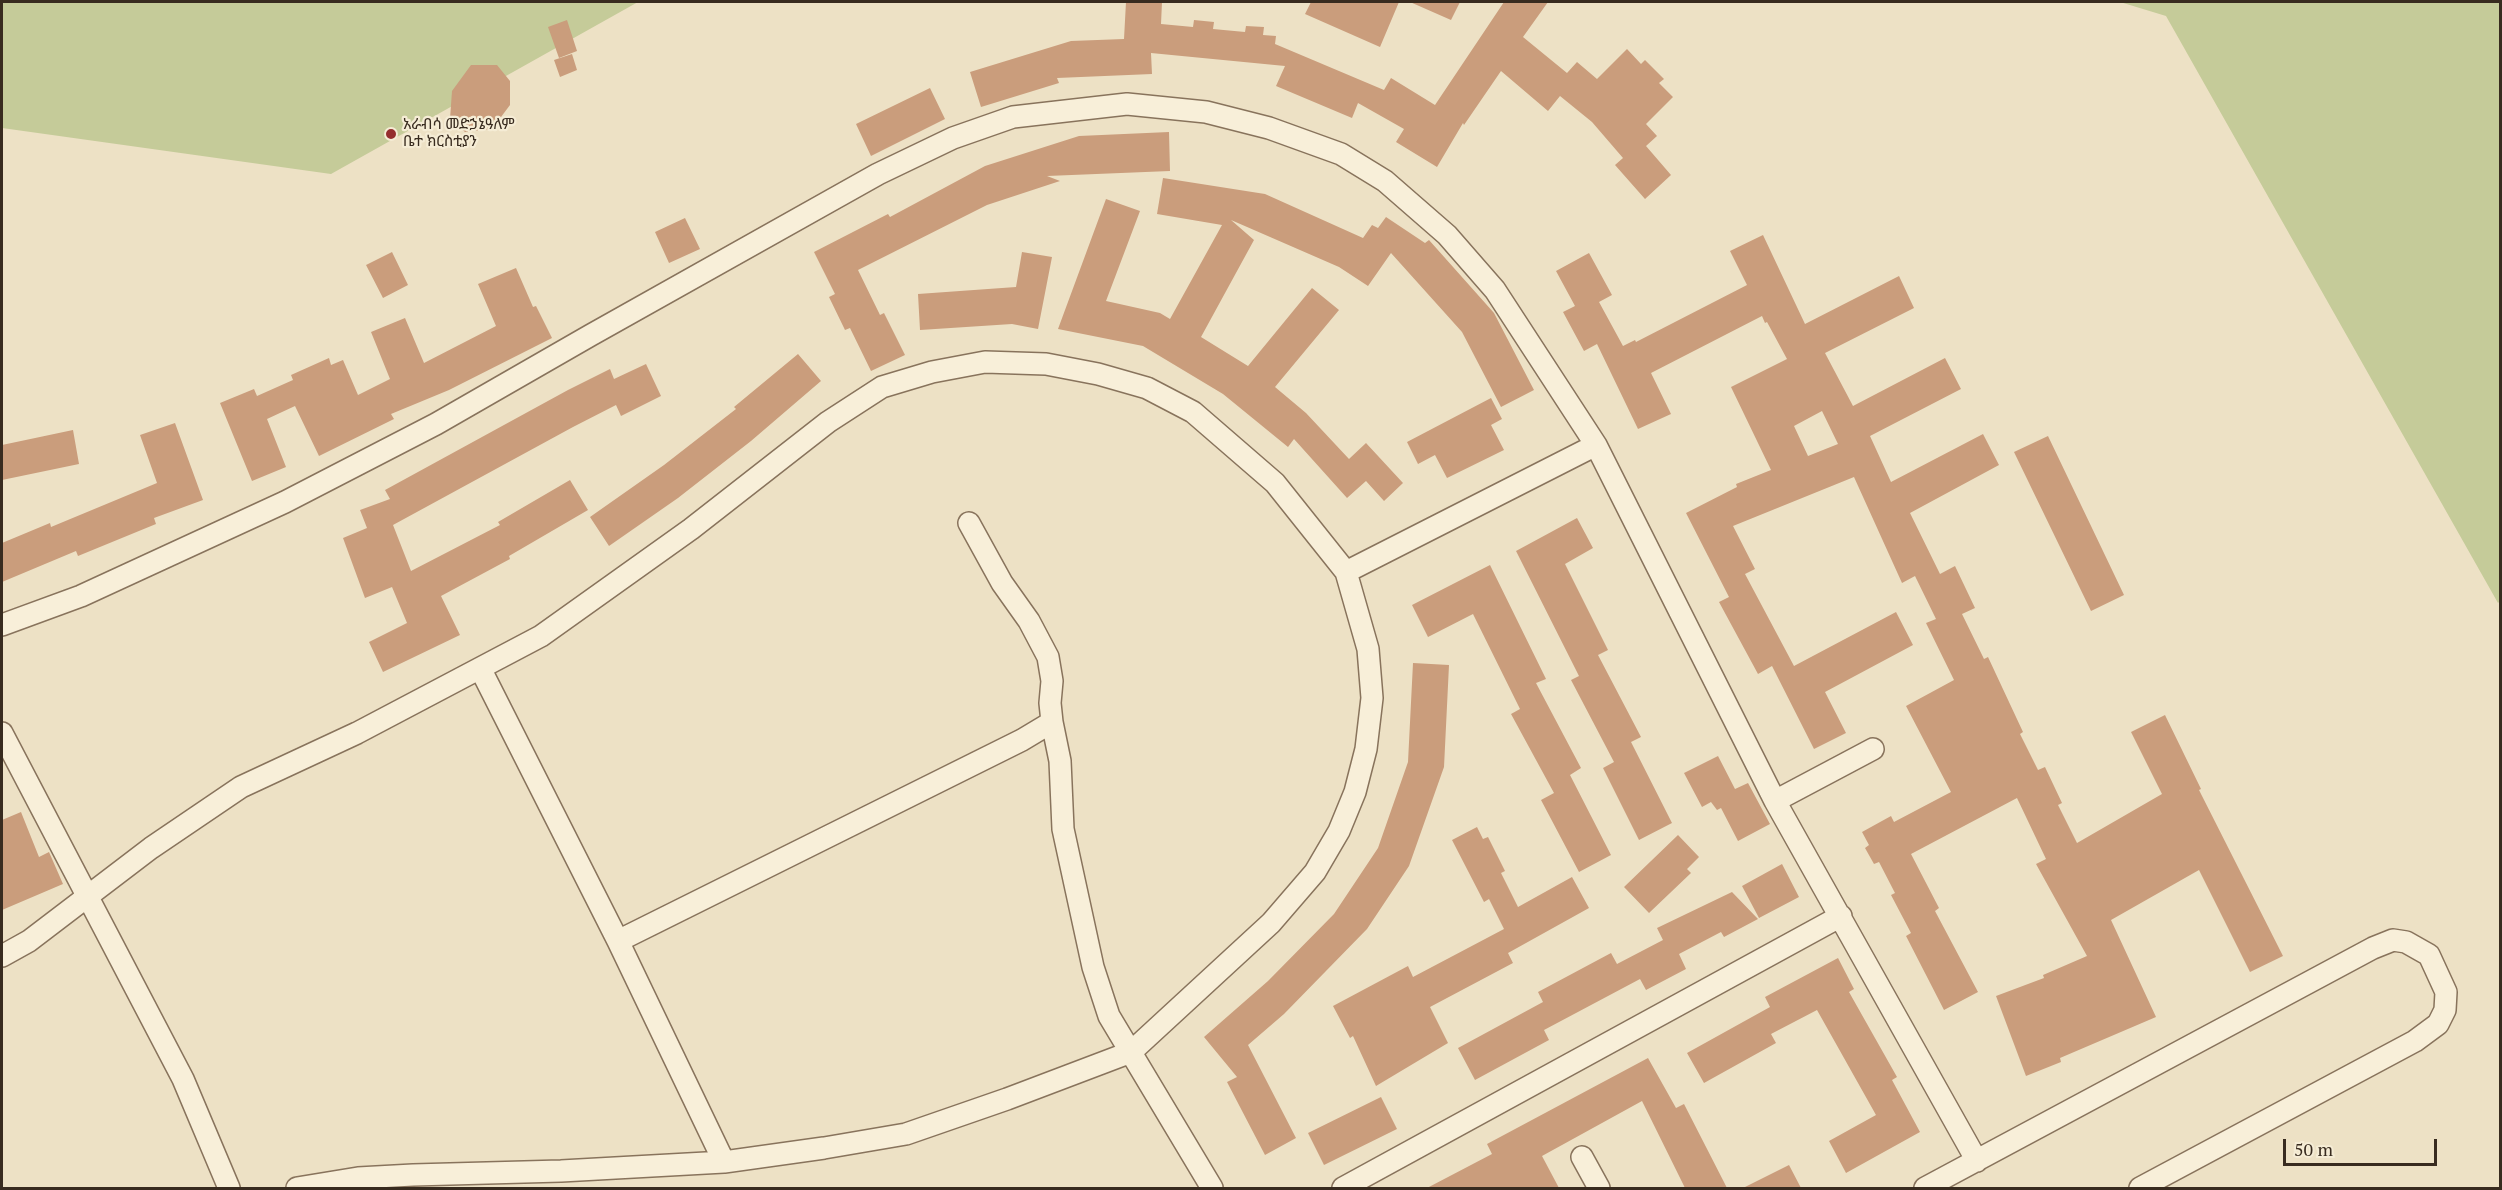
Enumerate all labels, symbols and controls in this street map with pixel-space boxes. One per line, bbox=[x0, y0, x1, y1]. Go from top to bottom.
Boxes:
place label: አራብሳ መድኃኔዓለም ቤተ ክርስቲያን bbox=[403, 116, 515, 151]
marker: አራብሳ መድኃኔዓለም ቤተ ክርስቲያን bbox=[384, 127, 398, 141]
scale bar bbox=[2286, 1127, 2440, 1165]
text: 50 m bbox=[2294, 1137, 2333, 1161]

